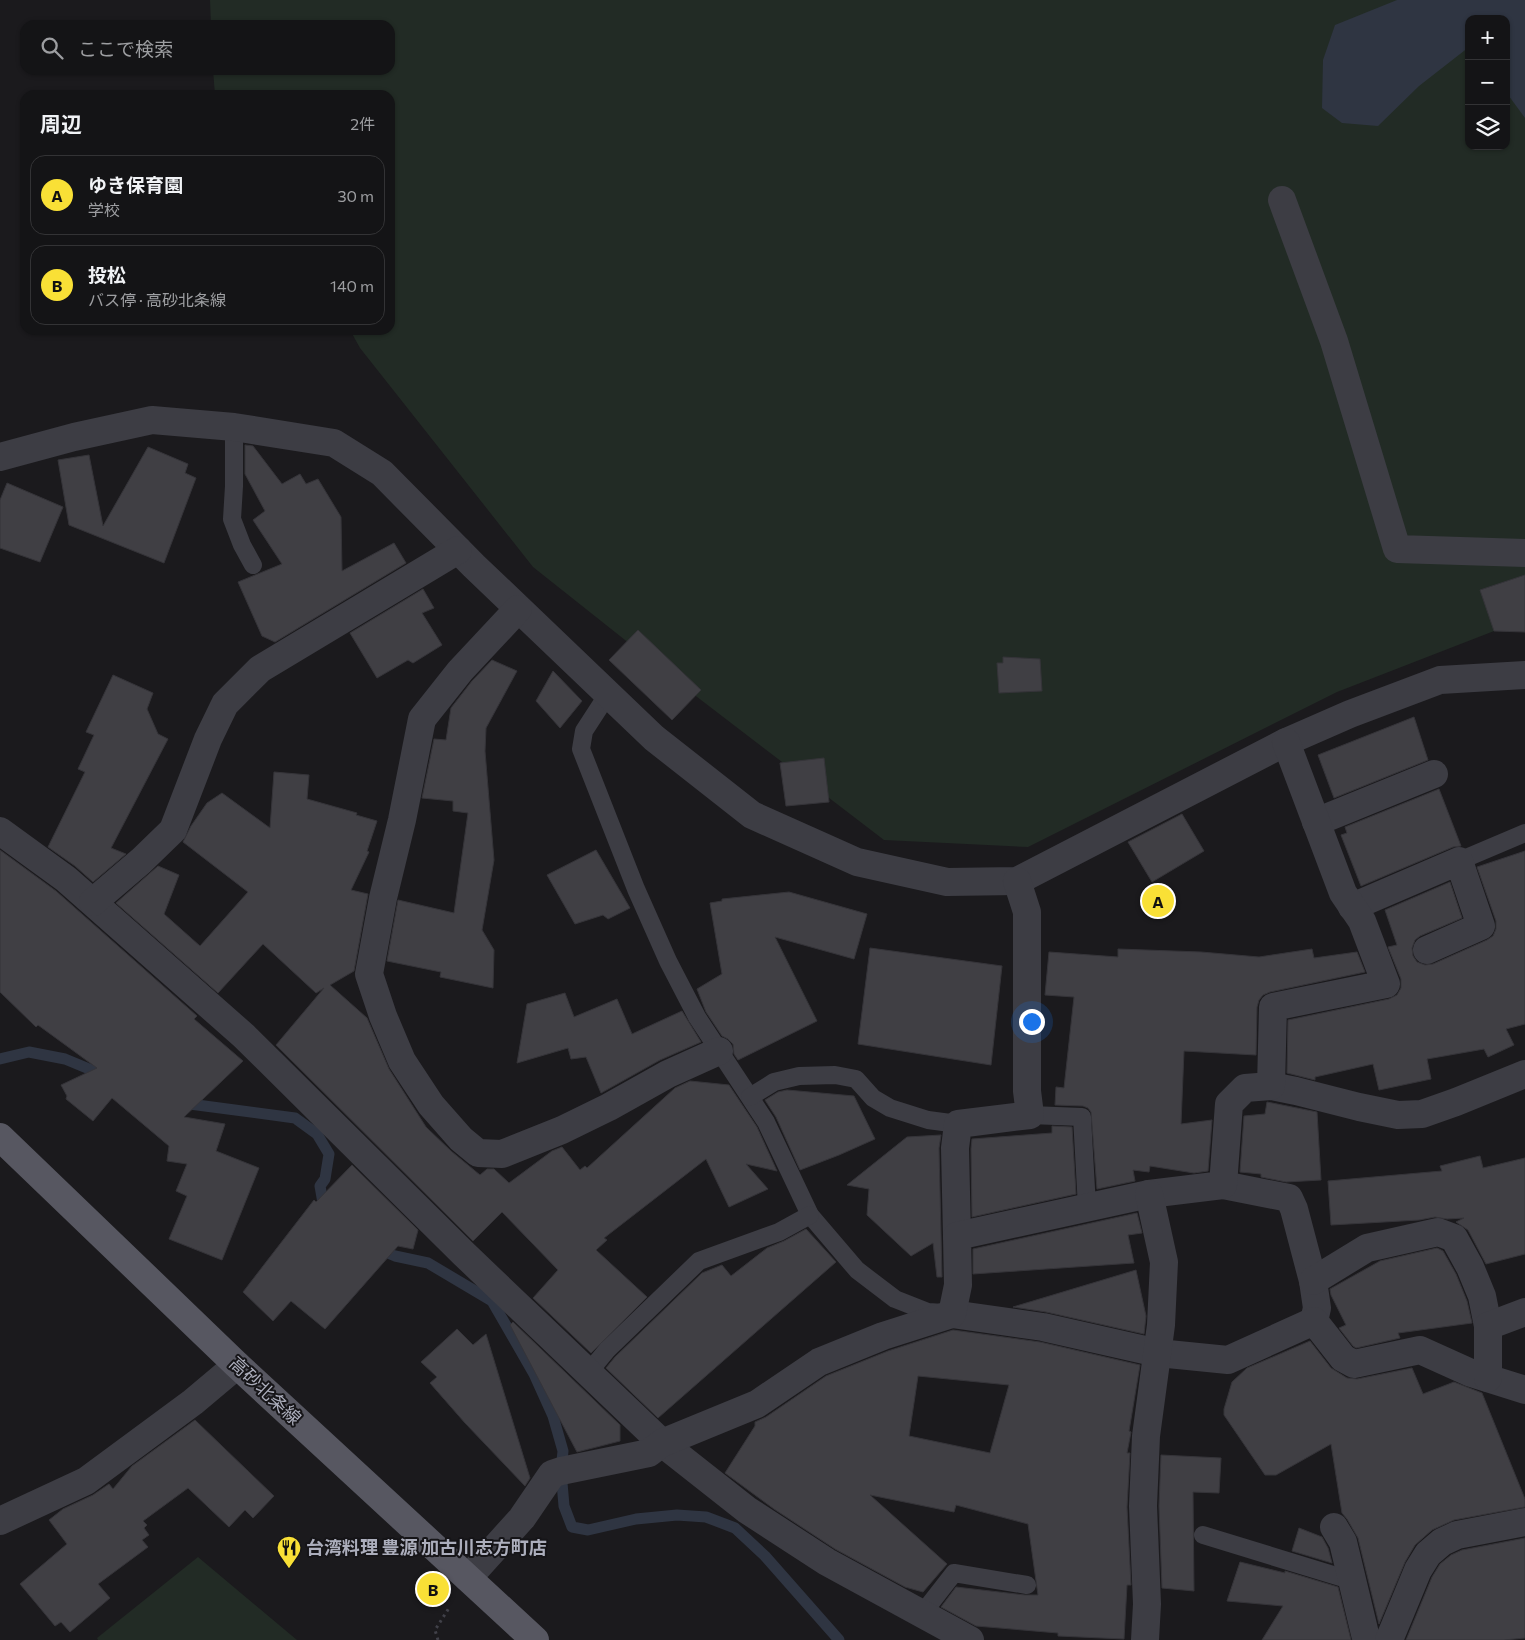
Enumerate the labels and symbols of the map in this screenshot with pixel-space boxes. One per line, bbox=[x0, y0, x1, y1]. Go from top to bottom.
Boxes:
pin: A bbox=[1142, 882, 1174, 920]
your location bbox=[1019, 1009, 1045, 1035]
street label: 高砂北条線 bbox=[225, 1352, 306, 1429]
restaurant icon: 台湾料理 豊源 加古川志方町店 bbox=[276, 1535, 302, 1569]
place label: 台湾料理 豊源 加古川志方町店 bbox=[306, 1536, 547, 1558]
pin: B bbox=[417, 1570, 449, 1608]

